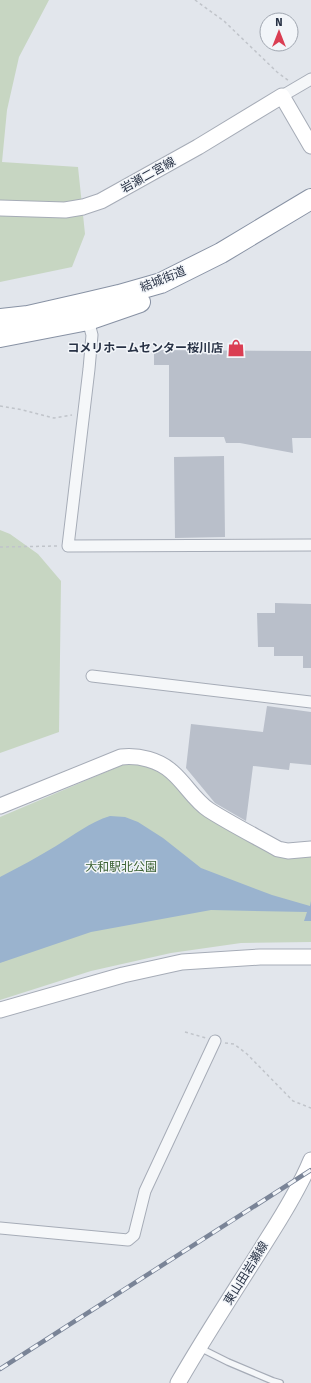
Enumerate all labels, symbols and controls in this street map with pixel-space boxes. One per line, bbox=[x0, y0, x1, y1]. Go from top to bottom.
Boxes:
north arrow bbox=[259, 12, 299, 52]
text: N bbox=[275, 16, 283, 29]
street label: 岩瀬二宮線 bbox=[118, 154, 178, 196]
street label: 結城街道 bbox=[138, 264, 188, 294]
shop icon: コメリホームセンター桜川店 bbox=[226, 338, 246, 358]
place label: コメリホームセンター桜川店 bbox=[67, 341, 223, 355]
park label: 大和駅北公園 bbox=[85, 860, 157, 874]
street label: 東山田岩瀬線 bbox=[221, 1239, 271, 1307]

